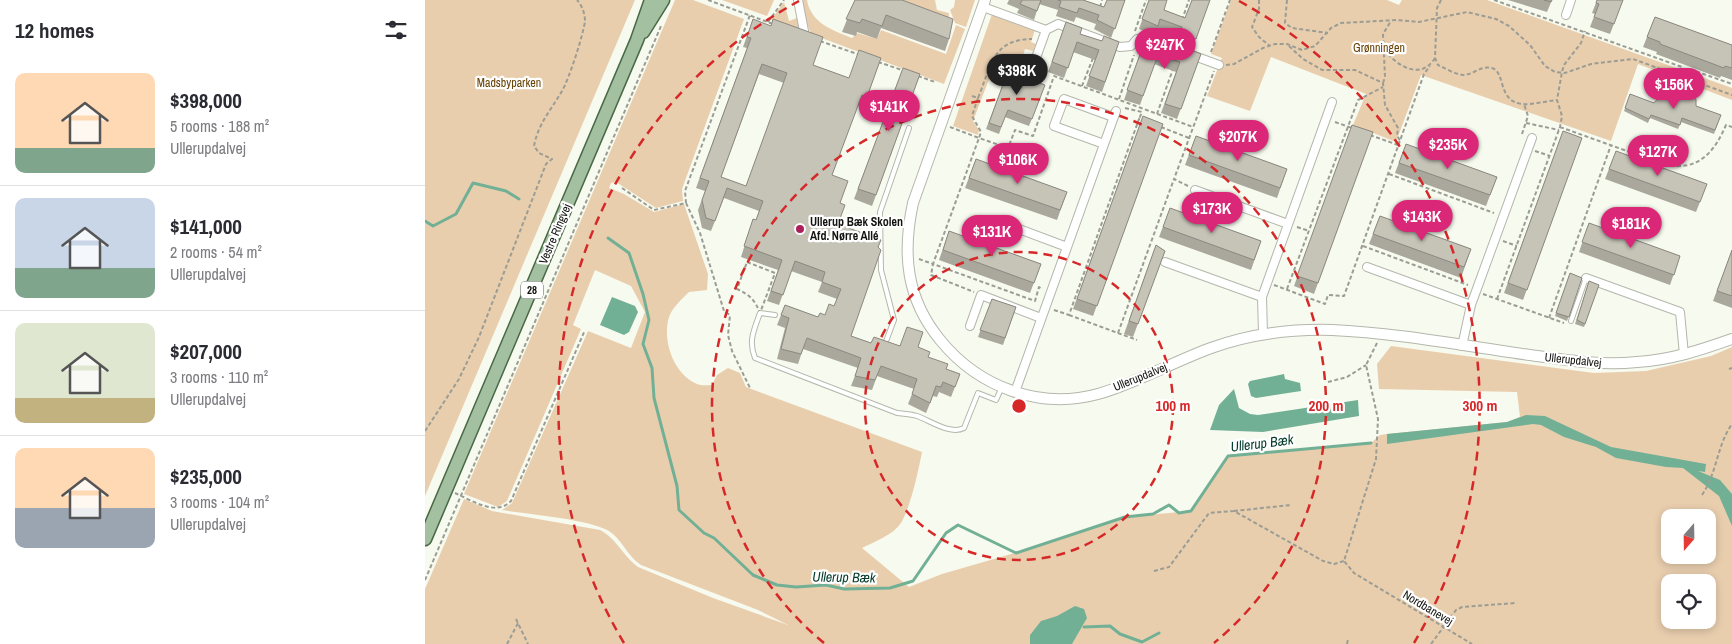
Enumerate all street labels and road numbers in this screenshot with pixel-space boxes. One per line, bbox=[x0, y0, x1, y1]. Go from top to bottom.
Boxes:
street label: Vestre Ringvej bbox=[535, 201, 575, 267]
road number: 28 bbox=[521, 282, 543, 298]
street label: Ullerupdalvej bbox=[1544, 349, 1602, 371]
street label: Ullerupdalvej bbox=[1111, 359, 1169, 395]
street label: Nordbanevej bbox=[1400, 587, 1456, 629]

